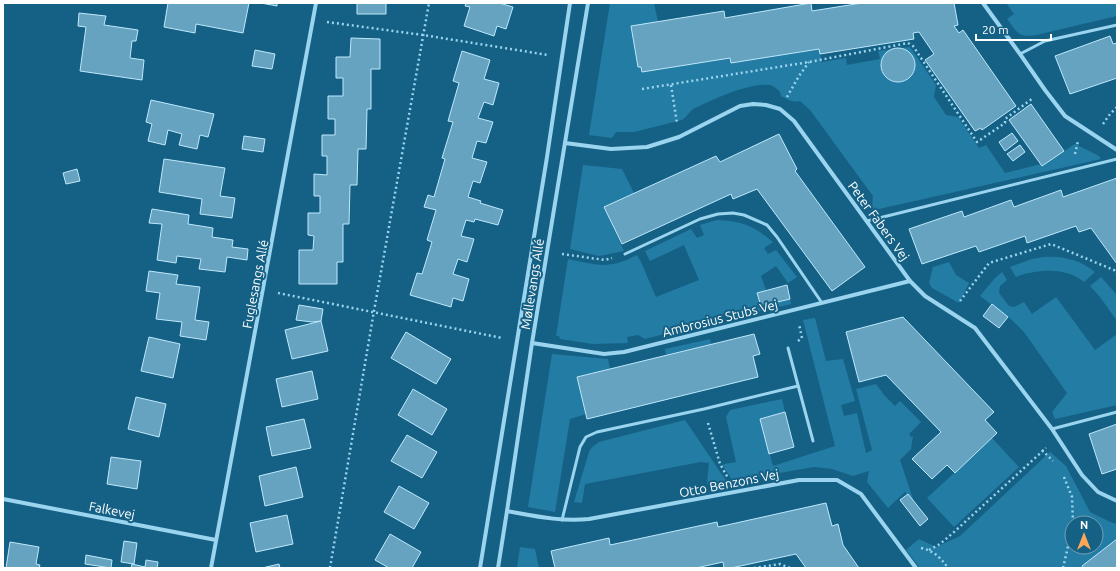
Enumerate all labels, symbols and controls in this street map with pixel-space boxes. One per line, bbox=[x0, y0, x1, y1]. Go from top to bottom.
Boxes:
scale bar bbox=[976, 16, 1051, 42]
text: 20 m bbox=[982, 23, 1009, 36]
street label: Peter Fabers Vej bbox=[846, 179, 912, 263]
street label: Fuglesangs Allé bbox=[240, 238, 270, 330]
street label: Møllevangs Allé bbox=[518, 238, 546, 330]
street label: Ambrosius Stubs Vej bbox=[661, 297, 779, 339]
street label: Otto Benzons Vej bbox=[678, 466, 780, 500]
street label: Falkevej bbox=[88, 499, 136, 521]
north arrow bbox=[1064, 515, 1104, 555]
text: N bbox=[1080, 519, 1088, 531]

